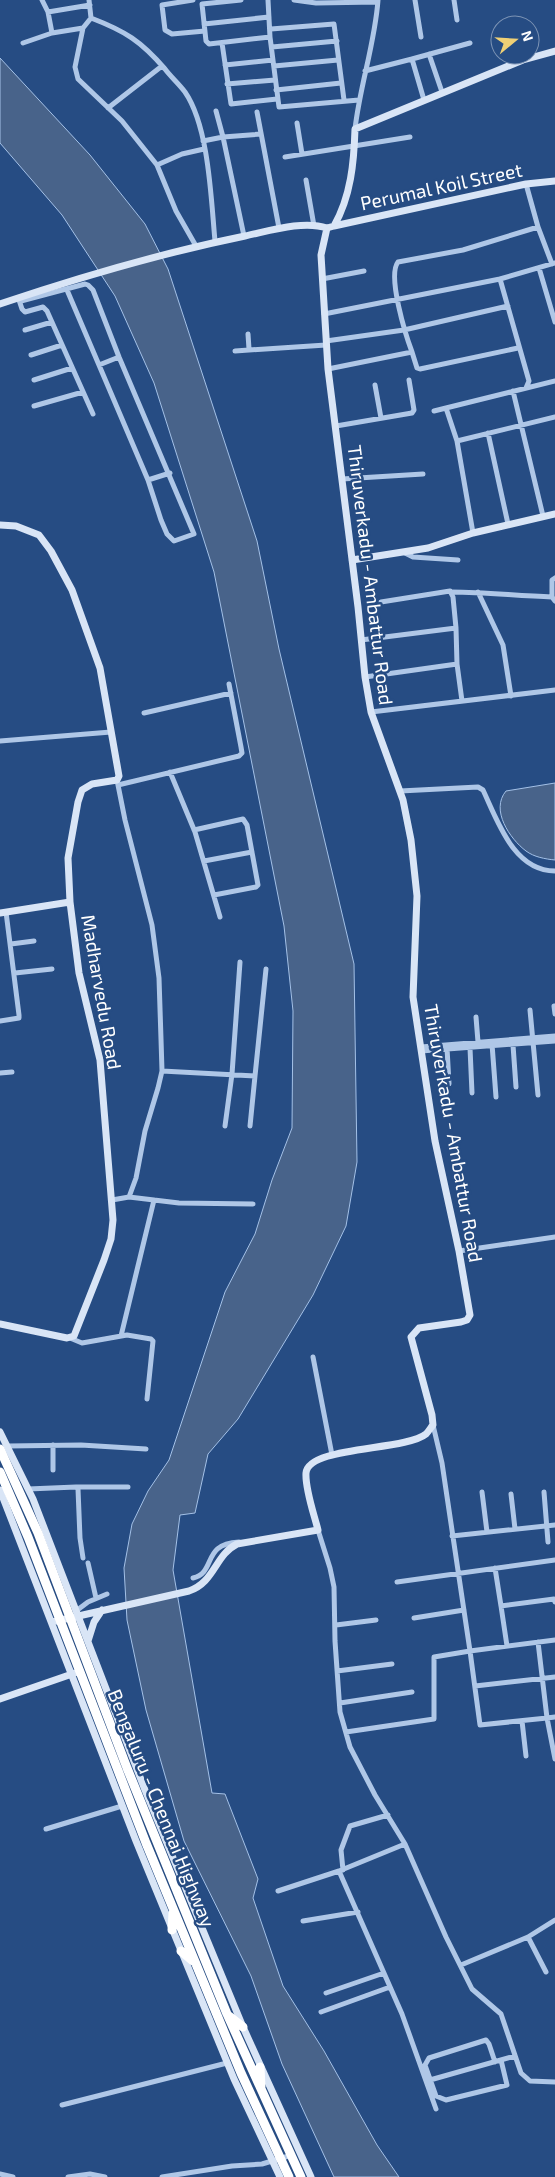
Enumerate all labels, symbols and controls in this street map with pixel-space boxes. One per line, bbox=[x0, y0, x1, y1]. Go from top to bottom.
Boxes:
north arrow bbox=[490, 15, 540, 65]
text: N bbox=[518, 28, 537, 43]
street label: Perumal Koil Street bbox=[358, 158, 524, 214]
street label: Thiruverkadu - Ambattur Road bbox=[344, 444, 398, 706]
street label: Madharvedu Road bbox=[77, 913, 127, 1071]
street label: Thiruverkadu - Ambattur Road bbox=[420, 1002, 488, 1264]
street label: Bengaluru - Chennai Highway bbox=[104, 1686, 220, 1930]

